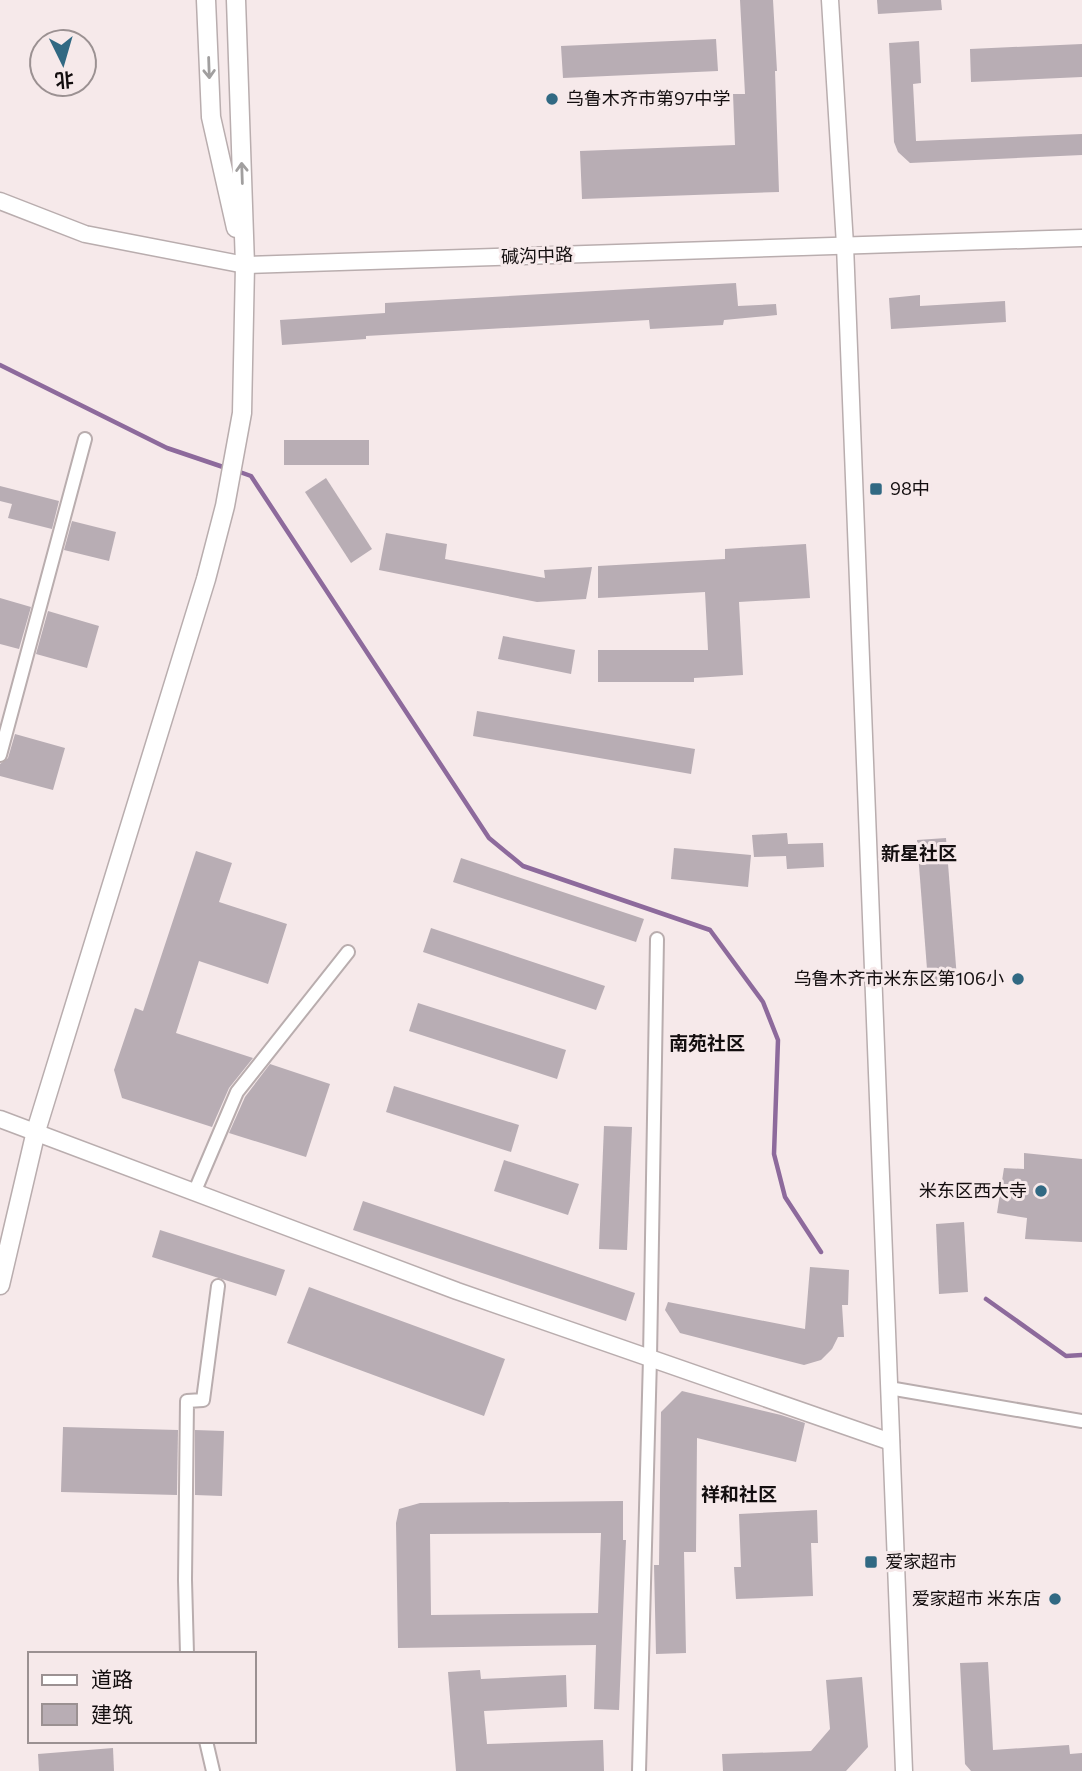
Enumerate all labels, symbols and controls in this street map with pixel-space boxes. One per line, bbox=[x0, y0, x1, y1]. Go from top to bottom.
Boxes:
north arrow bbox=[28, 28, 98, 98]
one-way arrow bbox=[202, 56, 215, 79]
text: 北 bbox=[54, 68, 75, 93]
place label: 乌鲁木齐市第97中学 bbox=[566, 87, 730, 109]
marker: 乌鲁木齐市第97中学 bbox=[544, 91, 560, 107]
one-way arrow bbox=[236, 161, 249, 184]
street label: 碱沟中路 bbox=[501, 243, 573, 267]
place label: 98中 bbox=[890, 477, 930, 499]
marker: 98中 bbox=[868, 481, 884, 497]
district label: 新星社区 bbox=[881, 841, 957, 864]
place label: 乌鲁木齐市米东区第106小 bbox=[794, 967, 1004, 989]
marker: 乌鲁木齐市米东区第106小 bbox=[1010, 971, 1026, 987]
district label: 南苑社区 bbox=[669, 1031, 745, 1054]
place label: 米东区西大寺 bbox=[919, 1179, 1027, 1201]
marker: 米东区西大寺 bbox=[1033, 1183, 1049, 1199]
district label: 祥和社区 bbox=[701, 1482, 777, 1505]
place label: 爱家超市 bbox=[885, 1550, 957, 1572]
marker: 爱家超市 bbox=[863, 1554, 879, 1570]
place label: 爱家超市 米东店 bbox=[912, 1587, 1041, 1609]
marker: 爱家超市 米东店 bbox=[1047, 1591, 1063, 1607]
legend bbox=[28, 1652, 256, 1743]
text: 道路 bbox=[91, 1666, 133, 1691]
text: 建筑 bbox=[91, 1701, 133, 1726]

